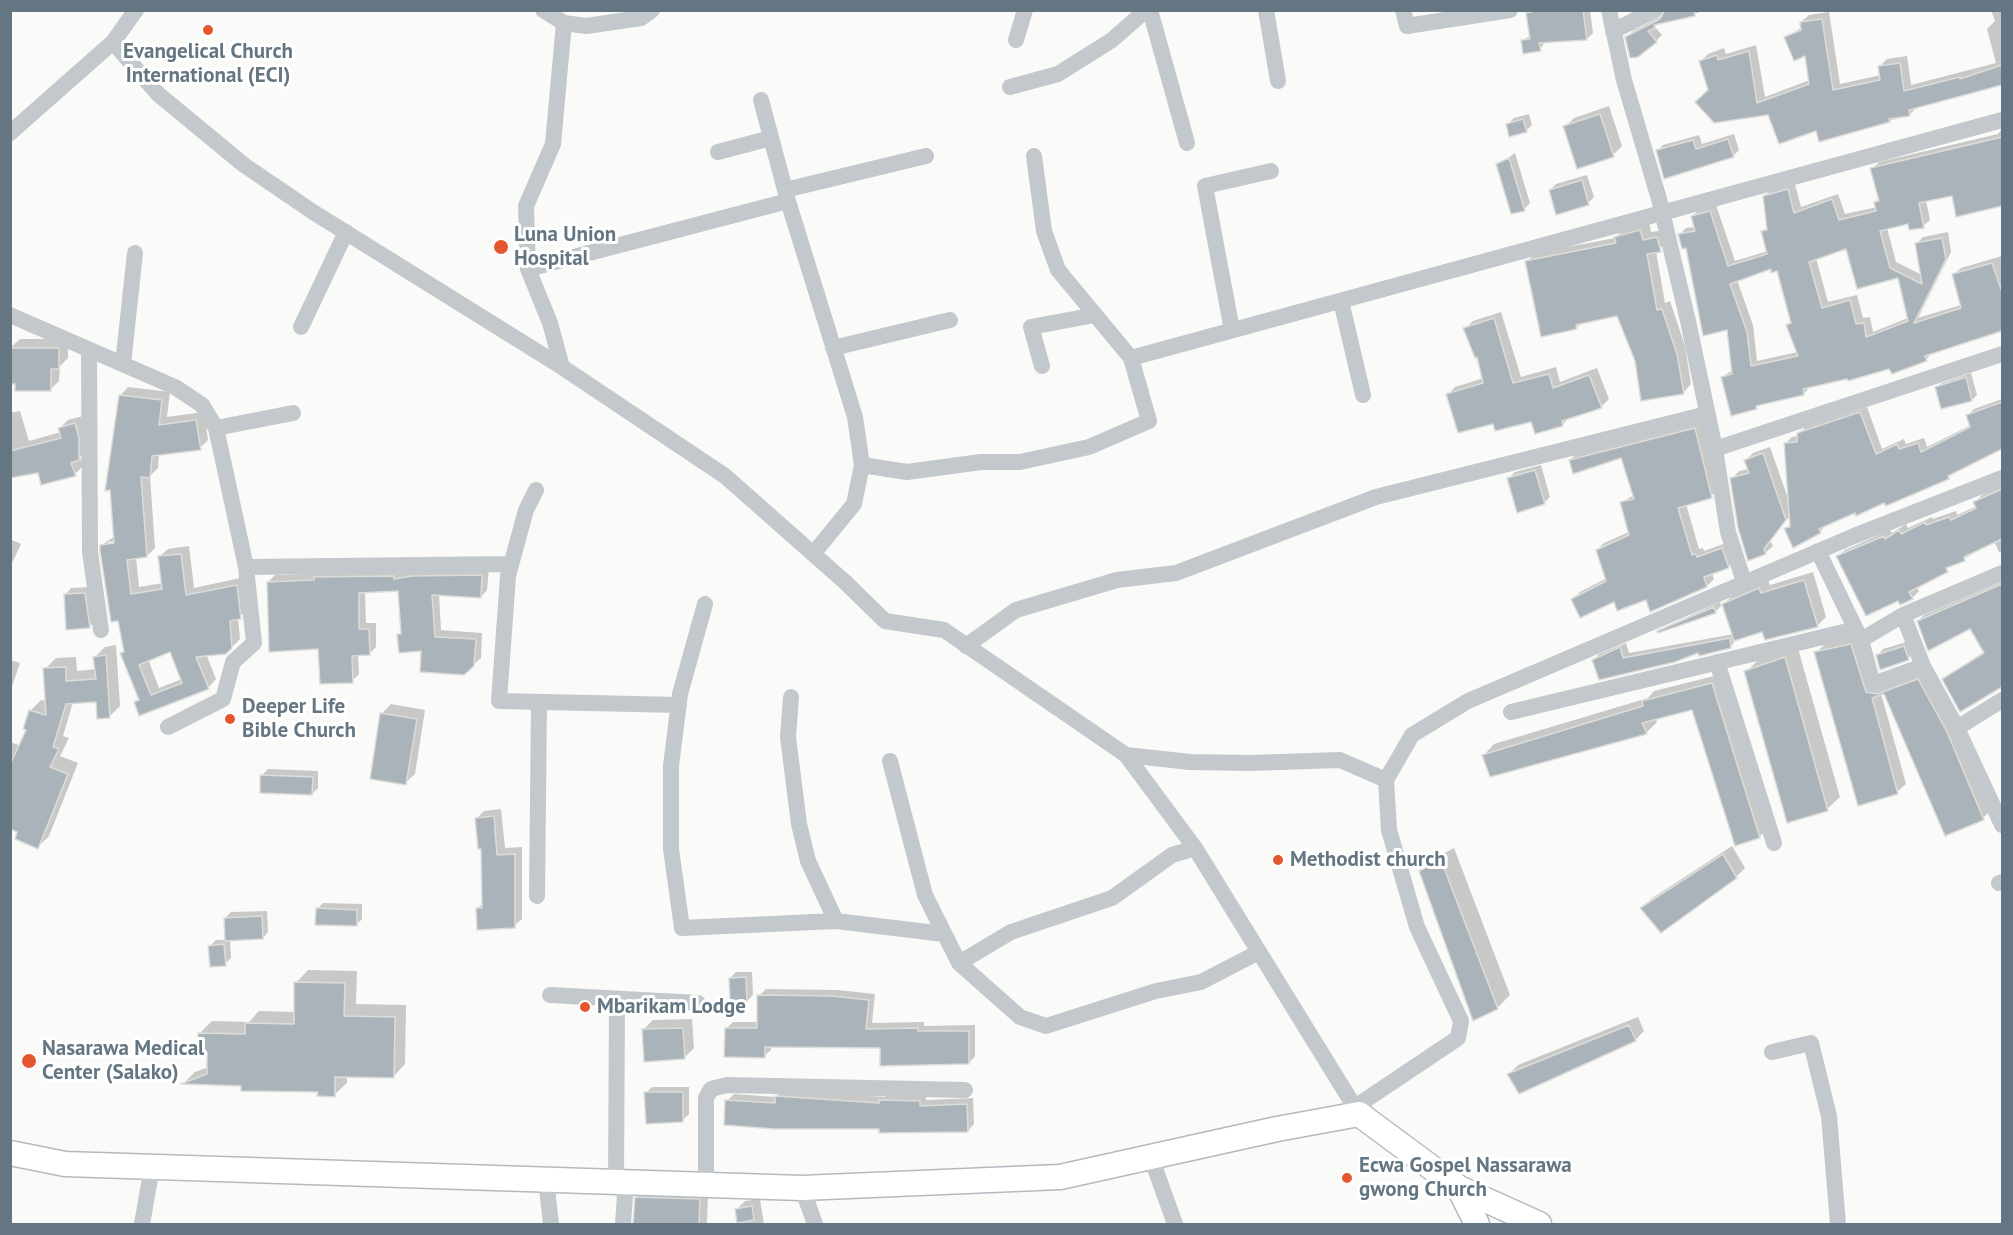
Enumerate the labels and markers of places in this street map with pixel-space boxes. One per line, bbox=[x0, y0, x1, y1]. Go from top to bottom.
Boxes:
marker: Evangelical Church International (ECI) bbox=[201, 23, 215, 37]
place label: Evangelical Church International (ECI) bbox=[123, 39, 293, 89]
place label: Luna Union Hospital bbox=[514, 222, 616, 272]
marker: Luna Union Hospital bbox=[492, 238, 510, 256]
place label: Deeper Life Bible Church bbox=[242, 694, 356, 744]
marker: Deeper Life Bible Church bbox=[223, 712, 237, 726]
place label: Methodist church bbox=[1290, 847, 1446, 873]
marker: Methodist church bbox=[1271, 853, 1285, 867]
place label: Mbarikam Lodge bbox=[597, 994, 746, 1020]
marker: Mbarikam Lodge bbox=[578, 1000, 592, 1014]
place label: Nasarawa Medical Center (Salako) bbox=[42, 1036, 204, 1086]
marker: Nasarawa Medical Center (Salako) bbox=[20, 1052, 38, 1070]
place label: Ecwa Gospel Nassarawa gwong Church bbox=[1359, 1153, 1572, 1203]
marker: Ecwa Gospel Nassarawa gwong Church bbox=[1340, 1171, 1354, 1185]

